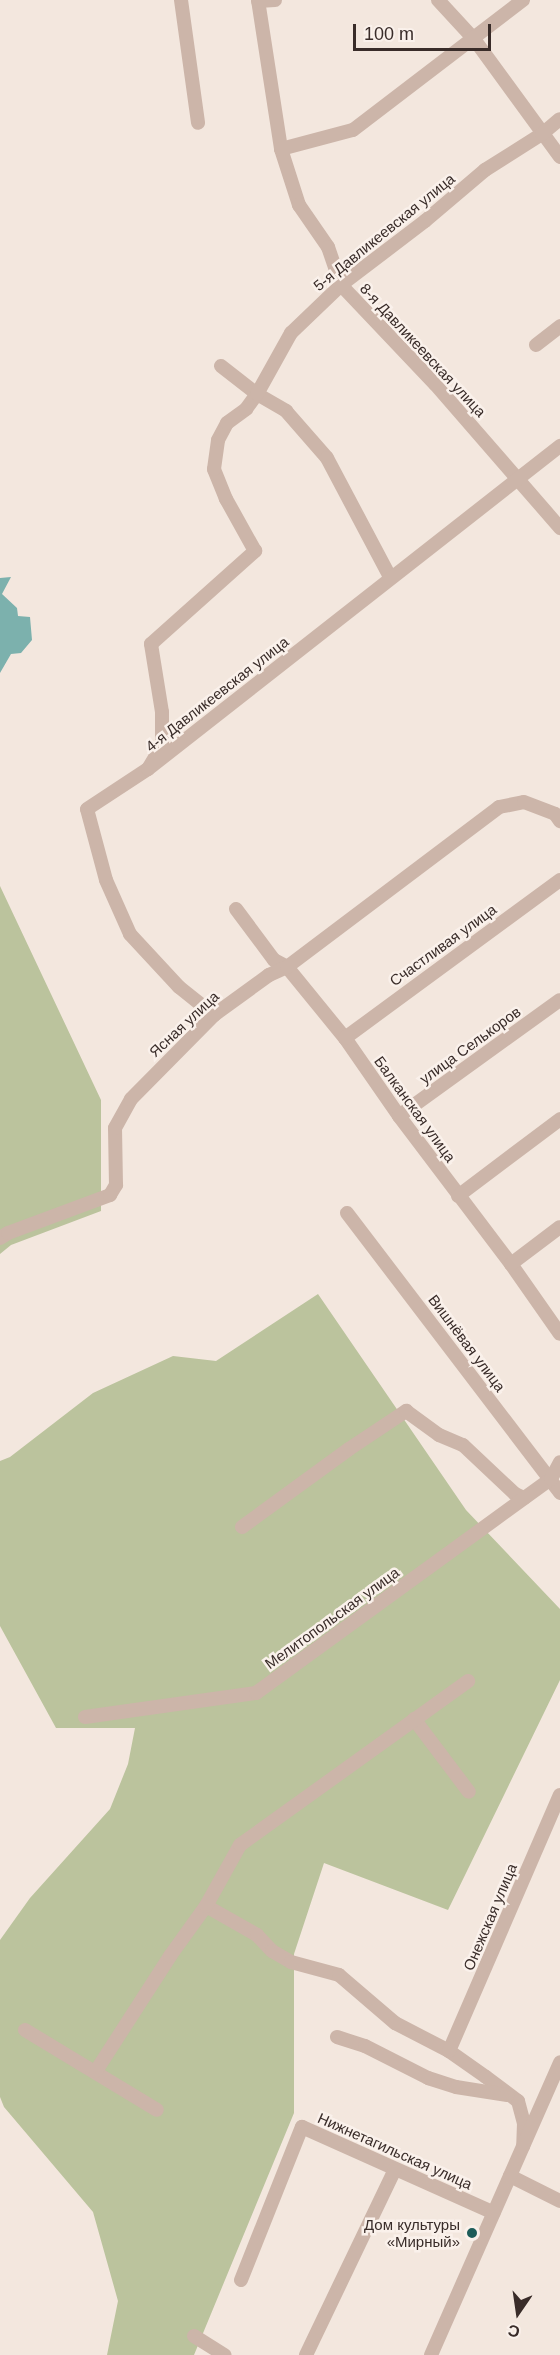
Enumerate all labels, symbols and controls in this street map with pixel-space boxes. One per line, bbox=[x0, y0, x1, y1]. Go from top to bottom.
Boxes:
scale bar bbox=[356, 12, 494, 50]
text: 100 m bbox=[364, 24, 414, 44]
street label: 5-я Давликеевская улица bbox=[310, 170, 458, 294]
street label: 8-я Давликеевская улица bbox=[356, 279, 490, 421]
street label: 4-я Давликеевская улица bbox=[142, 633, 292, 755]
street label: Счастливая улица bbox=[386, 900, 500, 990]
street label: Ясная улица bbox=[146, 987, 222, 1061]
street label: улица Селькоров bbox=[416, 1002, 524, 1088]
street label: Балканская улица bbox=[370, 1052, 460, 1166]
street label: Вишнёвая улица bbox=[425, 1291, 509, 1395]
street label: Мелитопольская улица bbox=[261, 1563, 403, 1673]
street label: Онежская улица bbox=[459, 1861, 521, 1973]
street label: Нижнетагильская улица bbox=[315, 2109, 475, 2193]
place label: Дом культуры «Мирный» bbox=[364, 2215, 460, 2250]
marker: Дом культуры «Мирный» bbox=[465, 2226, 479, 2240]
north arrow bbox=[488, 2283, 548, 2343]
text: С bbox=[506, 2321, 521, 2341]

